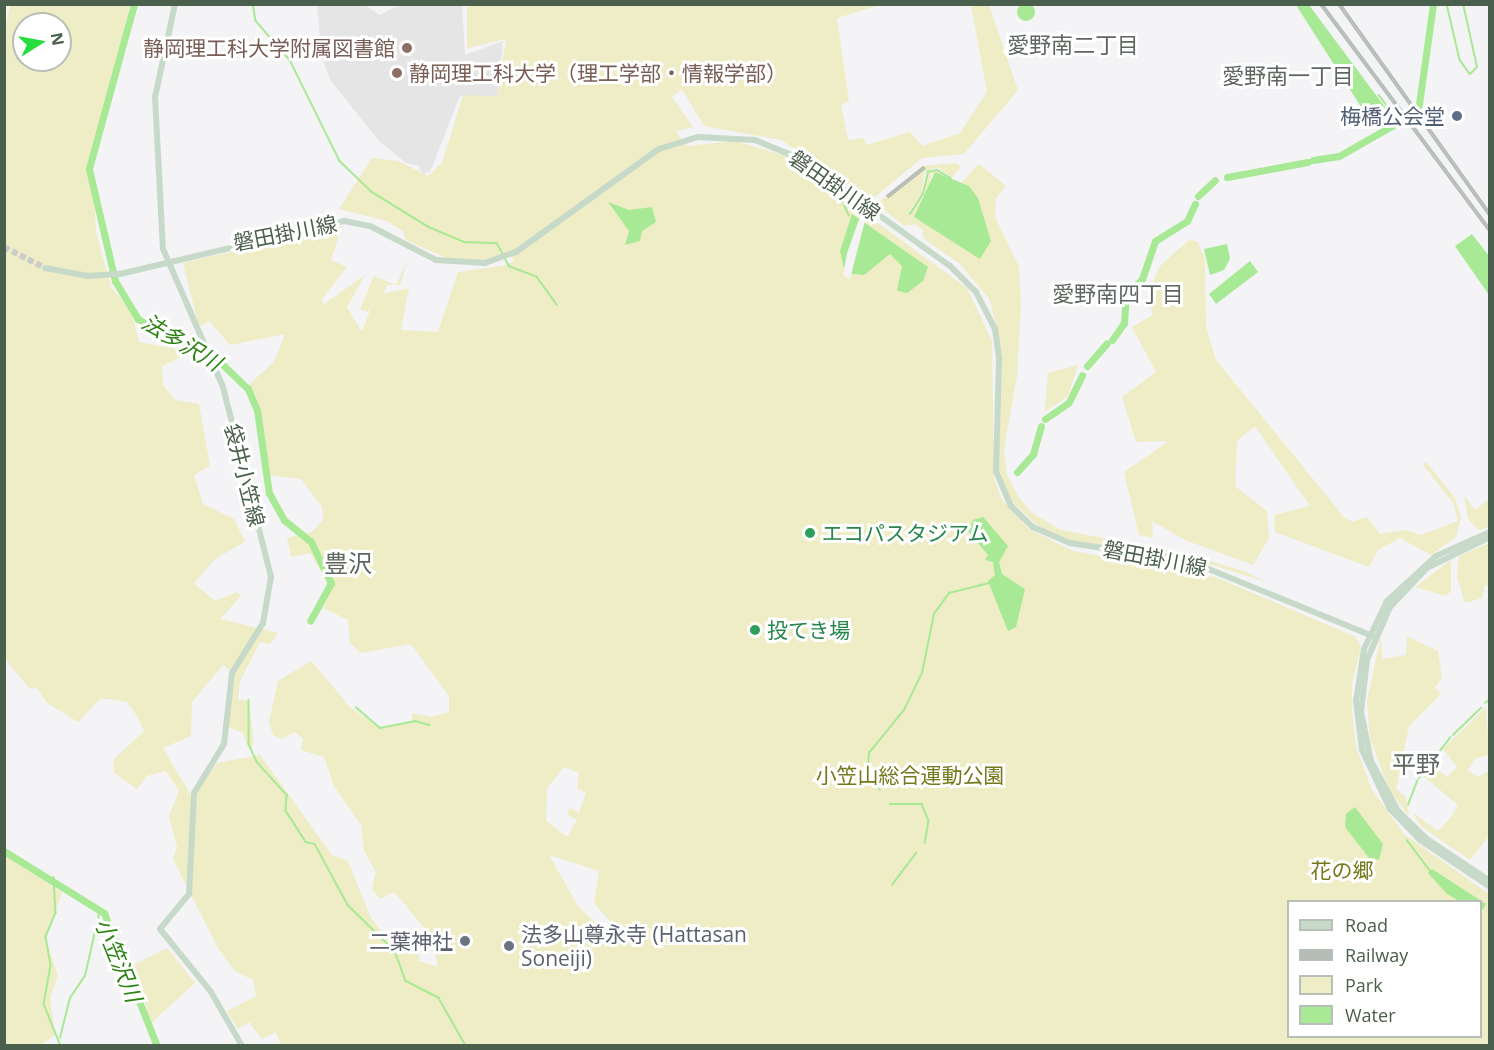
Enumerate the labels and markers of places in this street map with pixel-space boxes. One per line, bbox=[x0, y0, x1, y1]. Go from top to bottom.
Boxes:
place label: 静岡理工科大学附属図書館 bbox=[143, 35, 395, 61]
marker: 静岡理工科大学附属図書館 bbox=[400, 41, 414, 55]
place label: 静岡理工科大学（理工学部・情報学部） bbox=[409, 60, 787, 86]
marker: 静岡理工科大学（理工学部・情報学部） bbox=[390, 66, 404, 80]
place label: 梅橋公会堂 bbox=[1340, 103, 1445, 129]
marker: 梅橋公会堂 bbox=[1450, 109, 1464, 123]
place label: エコパスタジアム bbox=[822, 520, 990, 546]
marker: エコパスタジアム bbox=[803, 526, 817, 540]
place label: 投てき場 bbox=[767, 617, 851, 643]
marker: 投てき場 bbox=[748, 623, 762, 637]
place label: 法多山尊永寺 (Hattasan Soneiji) bbox=[521, 921, 747, 971]
place label: 二葉神社 bbox=[369, 928, 453, 954]
marker: 二葉神社 bbox=[458, 934, 472, 948]
marker: 法多山尊永寺 (Hattasan Soneiji) bbox=[502, 939, 516, 953]

